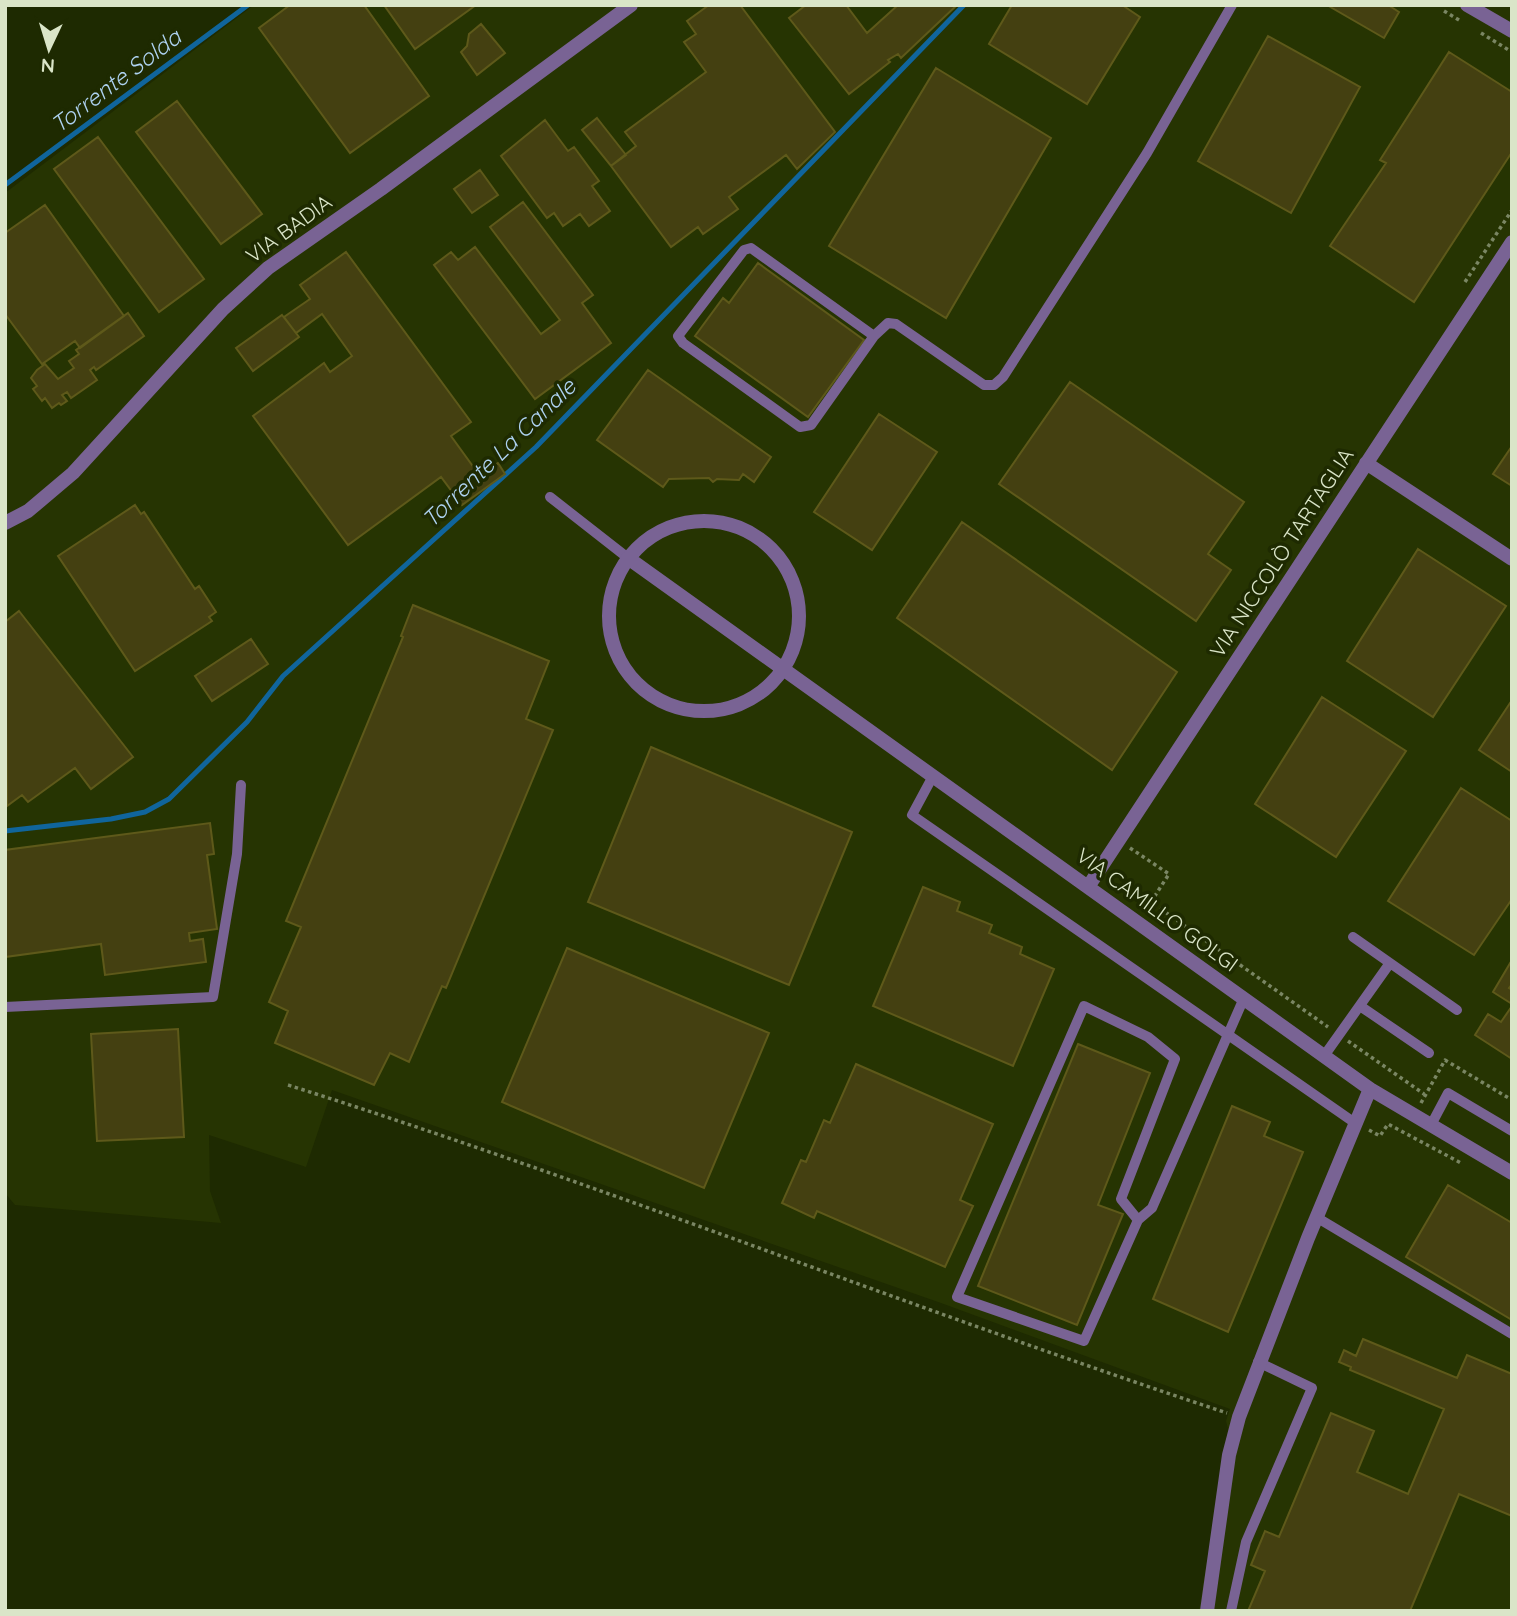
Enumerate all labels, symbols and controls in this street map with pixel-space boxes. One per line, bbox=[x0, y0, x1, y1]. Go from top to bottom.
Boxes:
north arrow bbox=[14, 14, 84, 84]
water label: Torrente Solda bbox=[45, 22, 187, 139]
text: N bbox=[40, 54, 56, 78]
street label: VIA BADIA bbox=[240, 188, 336, 268]
water label: Torrente La Canale bbox=[416, 371, 582, 533]
street label: VIA NICCOLÒ TARTAGLIA bbox=[1204, 443, 1359, 662]
street label: VIA CAMILLO GOLGI bbox=[1072, 842, 1244, 977]

